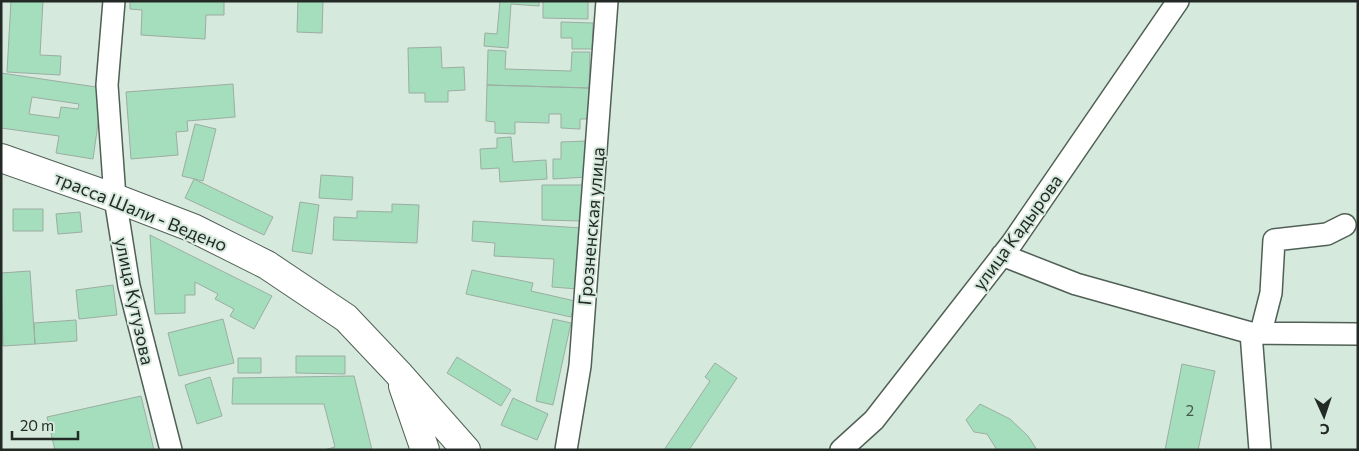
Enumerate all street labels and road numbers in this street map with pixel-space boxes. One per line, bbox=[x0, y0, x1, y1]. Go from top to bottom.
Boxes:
street label: Грозненская улица bbox=[573, 146, 609, 306]
street label: трасса Шали - Ведено bbox=[51, 166, 231, 256]
street label: улица Кадырова bbox=[968, 170, 1066, 294]
street label: улица Кутузова bbox=[111, 235, 159, 367]

